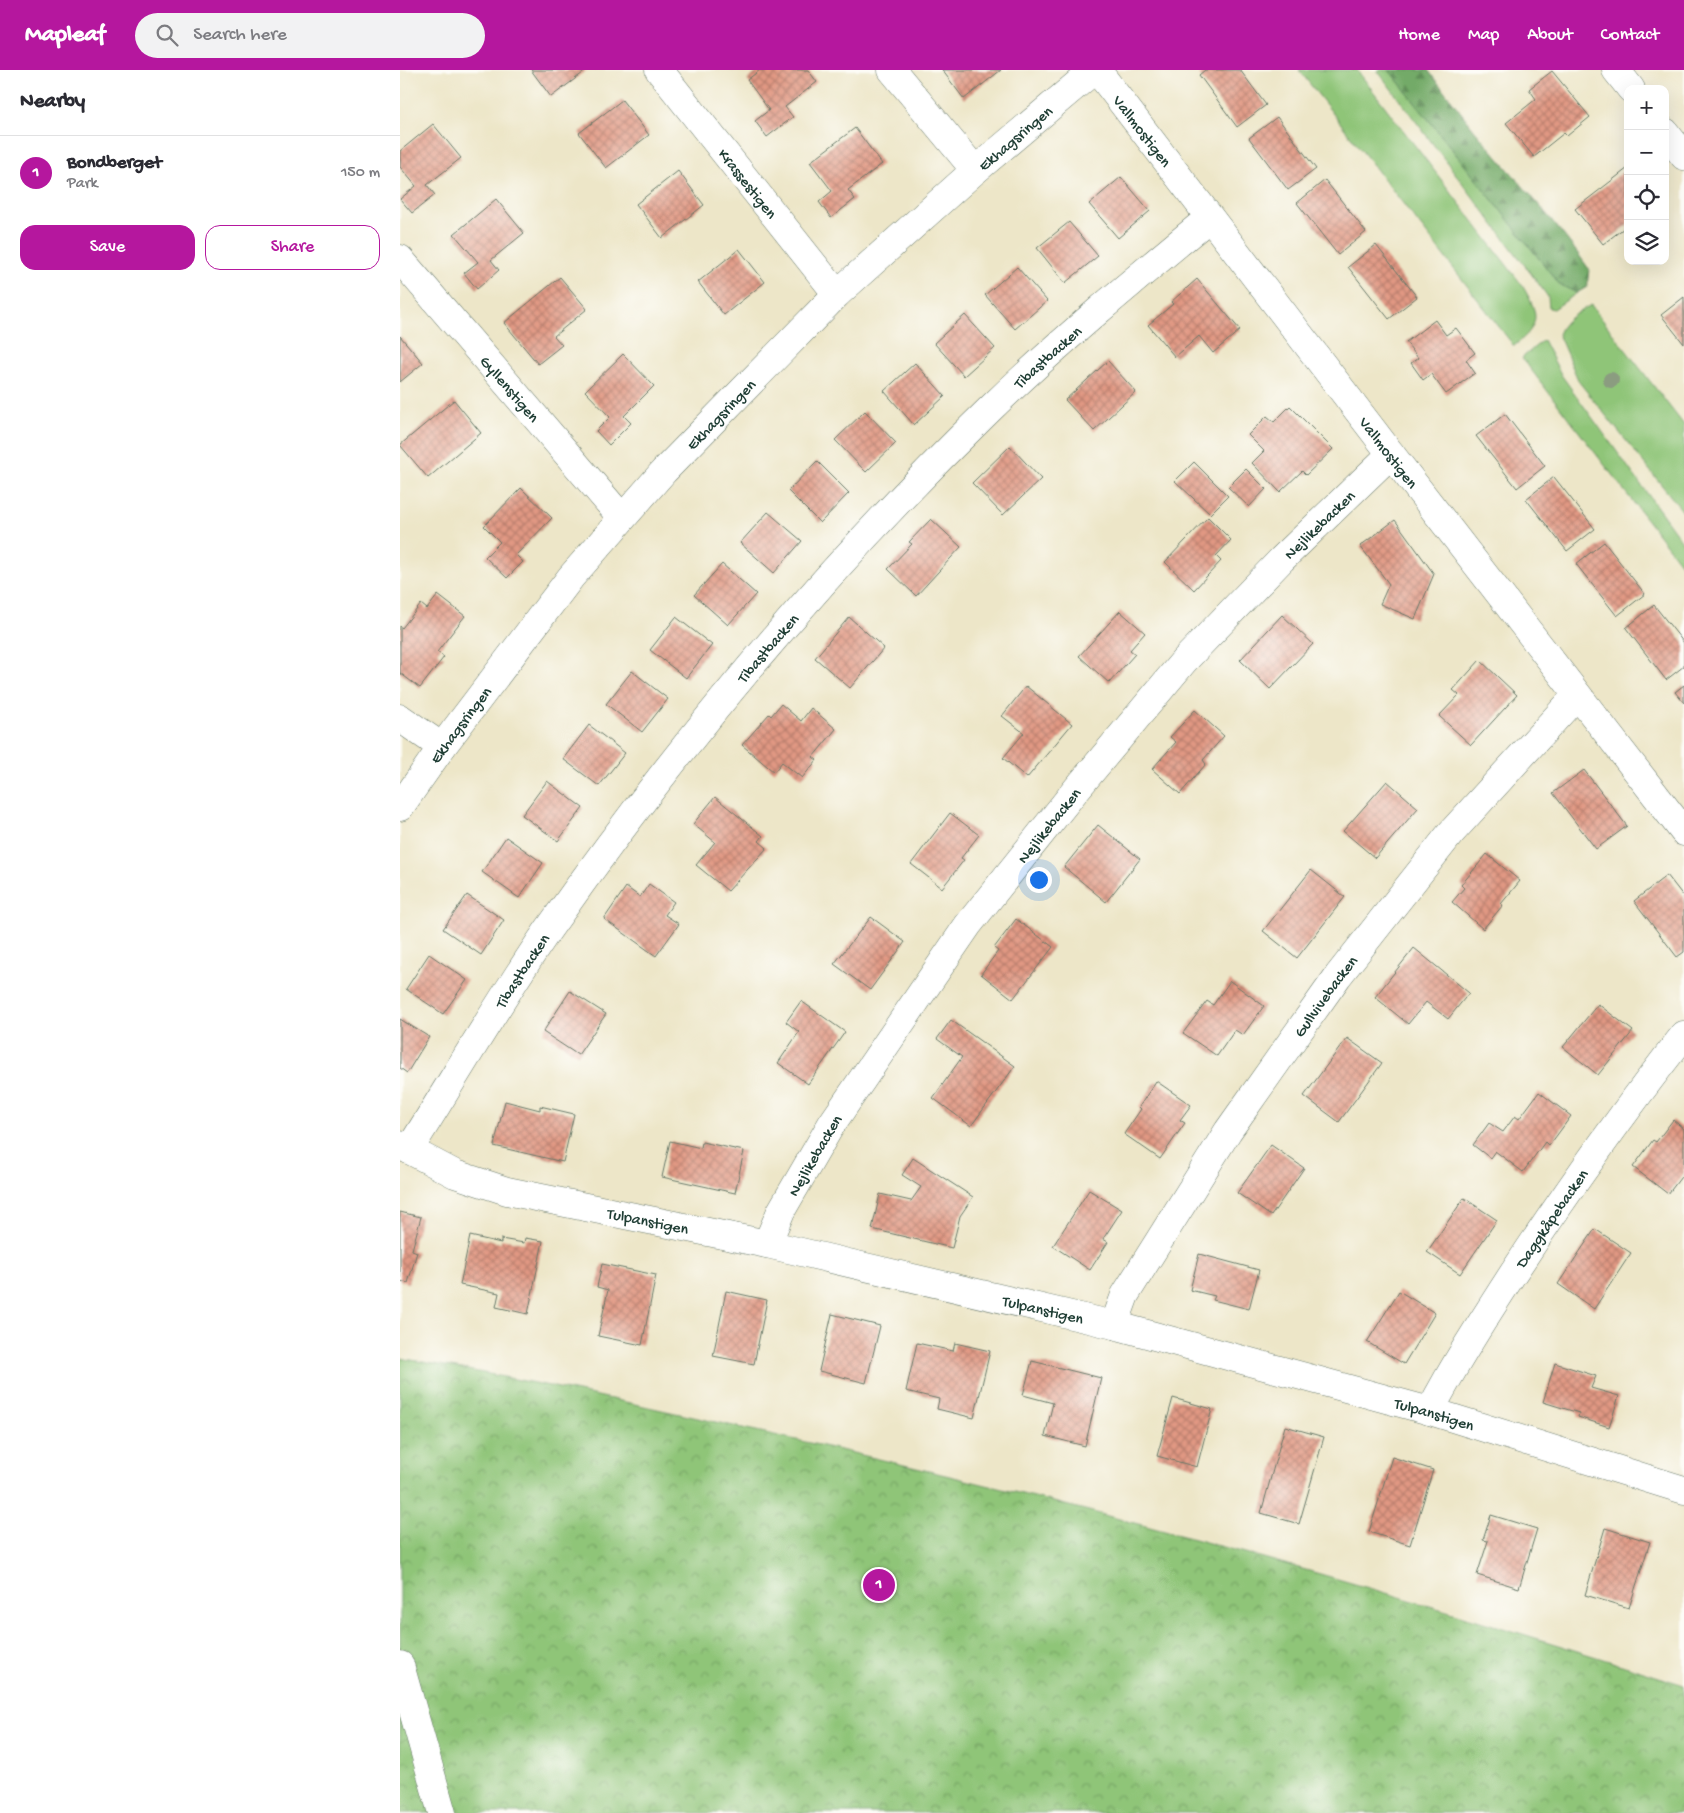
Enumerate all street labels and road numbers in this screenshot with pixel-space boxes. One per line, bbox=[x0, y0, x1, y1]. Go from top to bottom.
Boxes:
street label: Vallmostigen bbox=[1106, 92, 1174, 172]
street label: Ekhagsringen bbox=[976, 103, 1058, 177]
street label: Krassestigen bbox=[712, 146, 780, 224]
street label: Tibastbacken bbox=[1010, 323, 1087, 395]
street label: Gyllenstigen bbox=[474, 353, 542, 428]
street label: Ekhagsringen bbox=[684, 376, 762, 455]
street label: Vallmostigen bbox=[1353, 414, 1421, 494]
street label: Nejlikebacken bbox=[1281, 487, 1361, 565]
street label: Tibastbacken bbox=[734, 611, 805, 689]
street label: Ekhagsringen bbox=[427, 684, 498, 768]
street label: Nejlikebacken bbox=[1015, 785, 1087, 869]
street label: Tibastbacken bbox=[493, 931, 556, 1014]
street label: Gullvivebacken bbox=[1292, 953, 1364, 1042]
street label: Nejlikebacken bbox=[786, 1112, 848, 1201]
street label: Daggkåpebacken bbox=[1513, 1166, 1594, 1274]
street label: Tulpanstigen bbox=[604, 1205, 690, 1241]
street label: Tulpanstigen bbox=[999, 1293, 1085, 1331]
street label: Tulpanstigen bbox=[1391, 1395, 1476, 1437]

